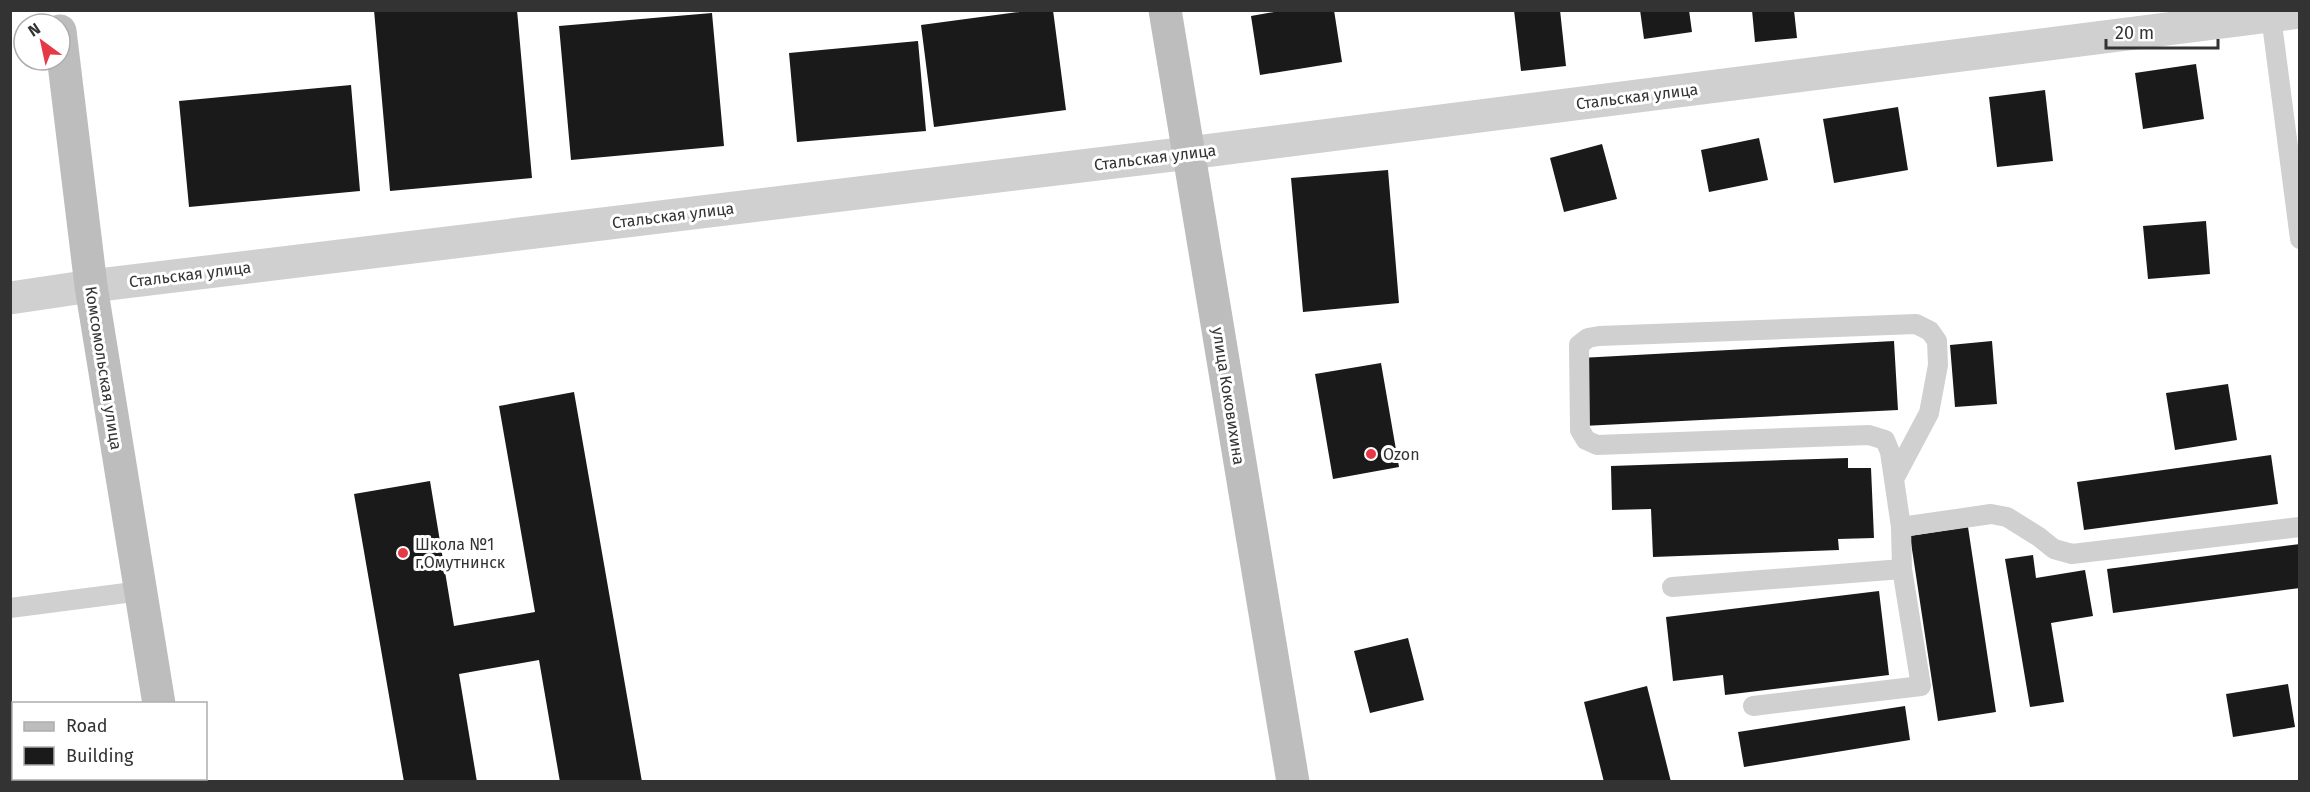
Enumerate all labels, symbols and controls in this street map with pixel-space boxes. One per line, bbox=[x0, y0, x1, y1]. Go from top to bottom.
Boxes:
north arrow bbox=[12, 12, 72, 72]
scale bar bbox=[2106, 12, 2218, 50]
text: N bbox=[24, 19, 44, 41]
text: 20 m bbox=[2115, 22, 2154, 44]
street label: Стальская улица bbox=[1575, 80, 1699, 113]
street label: Стальская улица bbox=[1093, 141, 1217, 174]
street label: Стальская улица bbox=[611, 199, 735, 232]
street label: Стальская улица bbox=[128, 258, 252, 291]
street label: Комсомольская улица bbox=[81, 285, 126, 451]
street label: улица Коковихина bbox=[1208, 326, 1249, 466]
place label: Ozon bbox=[1383, 445, 1420, 464]
marker: Ozon bbox=[1364, 447, 1378, 461]
place label: Школа №1 г.Омутнинск bbox=[415, 535, 506, 572]
marker: Школа №1 г.Омутнинск bbox=[396, 546, 410, 560]
legend bbox=[12, 702, 207, 780]
text: Road bbox=[66, 715, 108, 737]
text: Building bbox=[66, 745, 134, 767]

